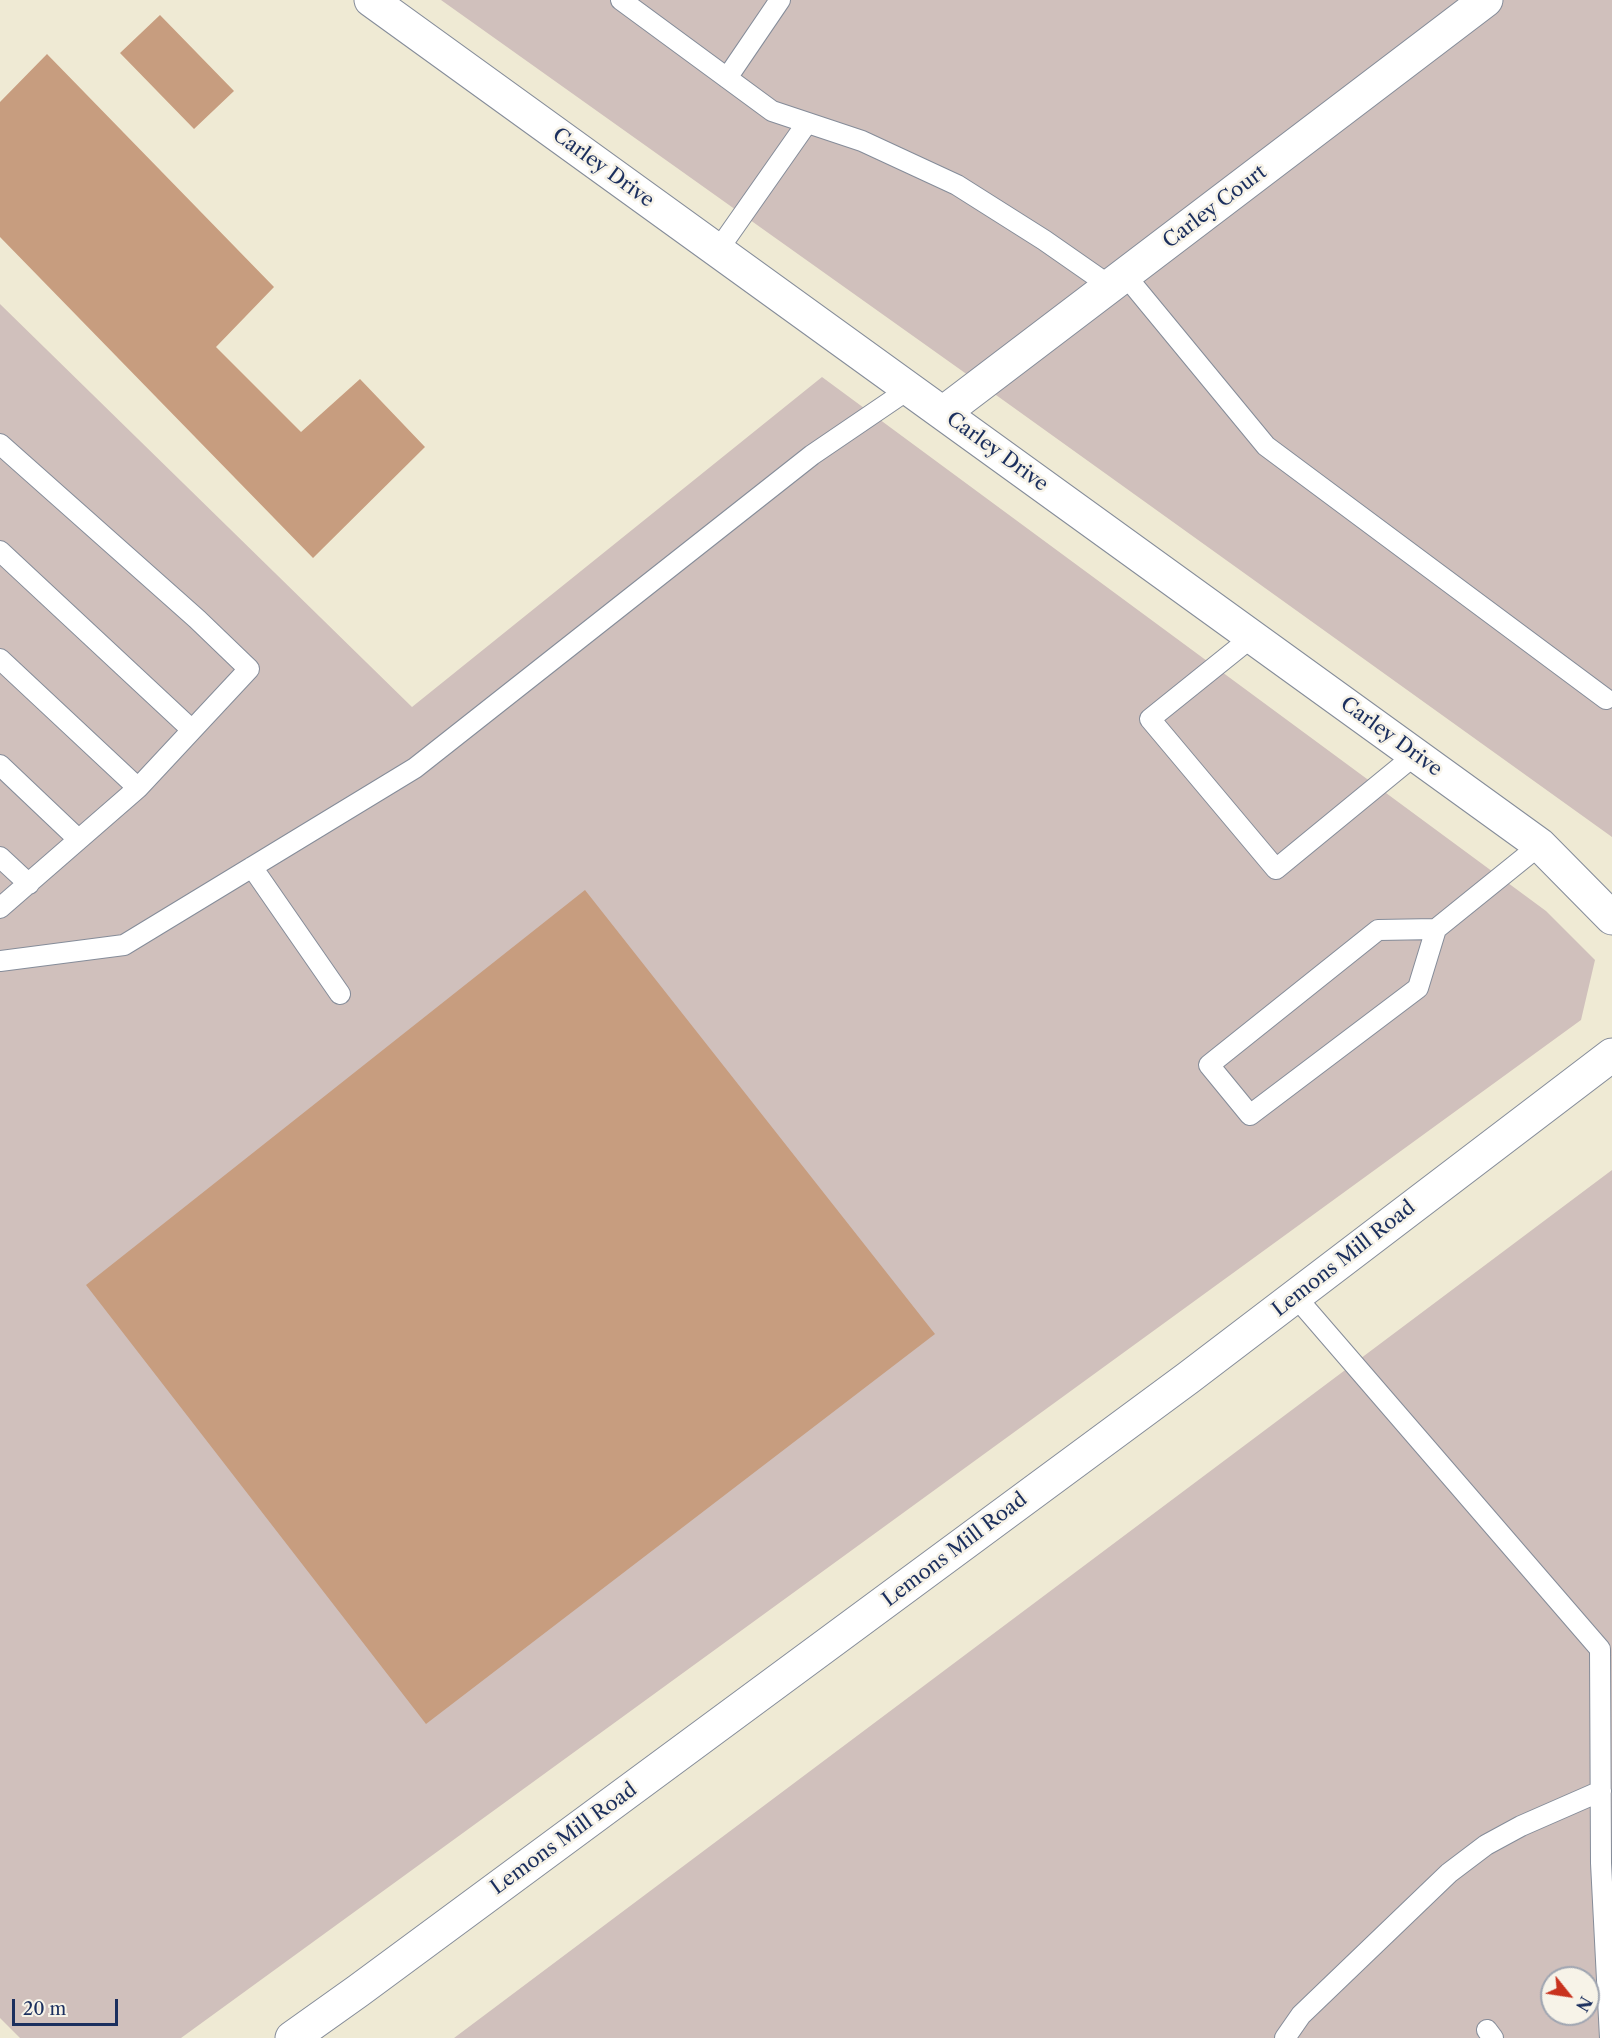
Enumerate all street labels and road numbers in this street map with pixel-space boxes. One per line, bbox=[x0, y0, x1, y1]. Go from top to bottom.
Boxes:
street label: Carley Drive bbox=[548, 123, 658, 213]
street label: Carley Court bbox=[1159, 160, 1271, 254]
street label: Carley Drive bbox=[942, 407, 1052, 497]
street label: Carley Drive bbox=[1336, 692, 1446, 782]
street label: Lemons Mill Road bbox=[1268, 1196, 1420, 1322]
street label: Lemons Mill Road bbox=[878, 1488, 1032, 1612]
street label: Lemons Mill Road bbox=[486, 1778, 642, 1900]

